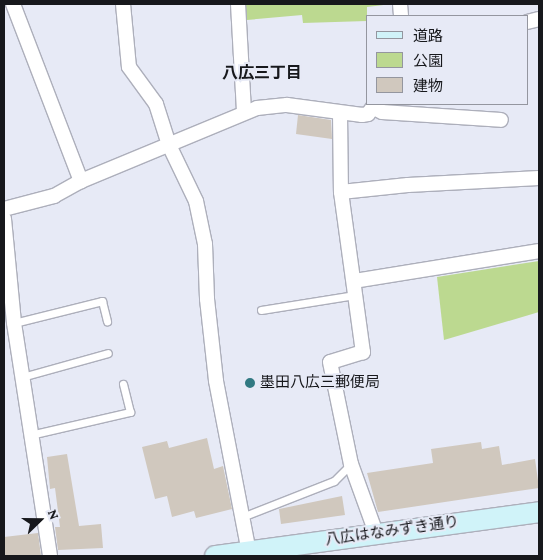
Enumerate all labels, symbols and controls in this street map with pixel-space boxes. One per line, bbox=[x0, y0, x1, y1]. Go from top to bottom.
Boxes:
legend bbox=[366, 15, 528, 105]
text: 道路 bbox=[413, 28, 443, 44]
text: 公園 bbox=[413, 53, 443, 69]
district label: 八広三丁目 bbox=[222, 63, 302, 83]
text: 建物 bbox=[413, 78, 443, 94]
place label: 墨田八広三郵便局 bbox=[260, 374, 380, 392]
marker: 墨田八広三郵便局 bbox=[244, 377, 256, 389]
north arrow bbox=[15, 495, 65, 545]
text: N bbox=[45, 507, 63, 522]
street label: 八広はなみずき通り bbox=[324, 513, 460, 549]

